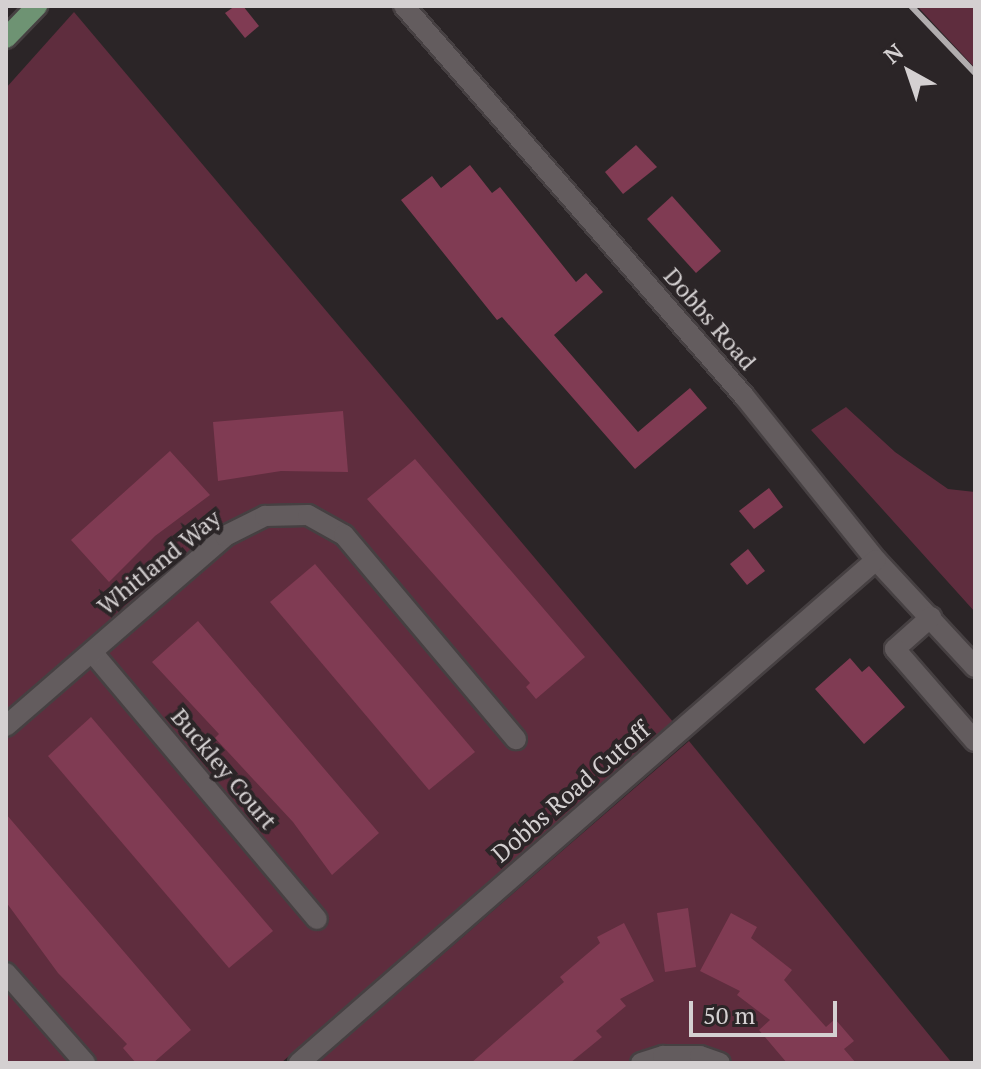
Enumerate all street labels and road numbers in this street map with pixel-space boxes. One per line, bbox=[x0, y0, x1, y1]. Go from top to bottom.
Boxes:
street label: Dobbs Road bbox=[658, 262, 762, 376]
street label: Whitland Way bbox=[91, 503, 227, 621]
street label: Buckley Court bbox=[165, 703, 283, 835]
street label: Dobbs Road Cutoff bbox=[486, 716, 656, 868]

